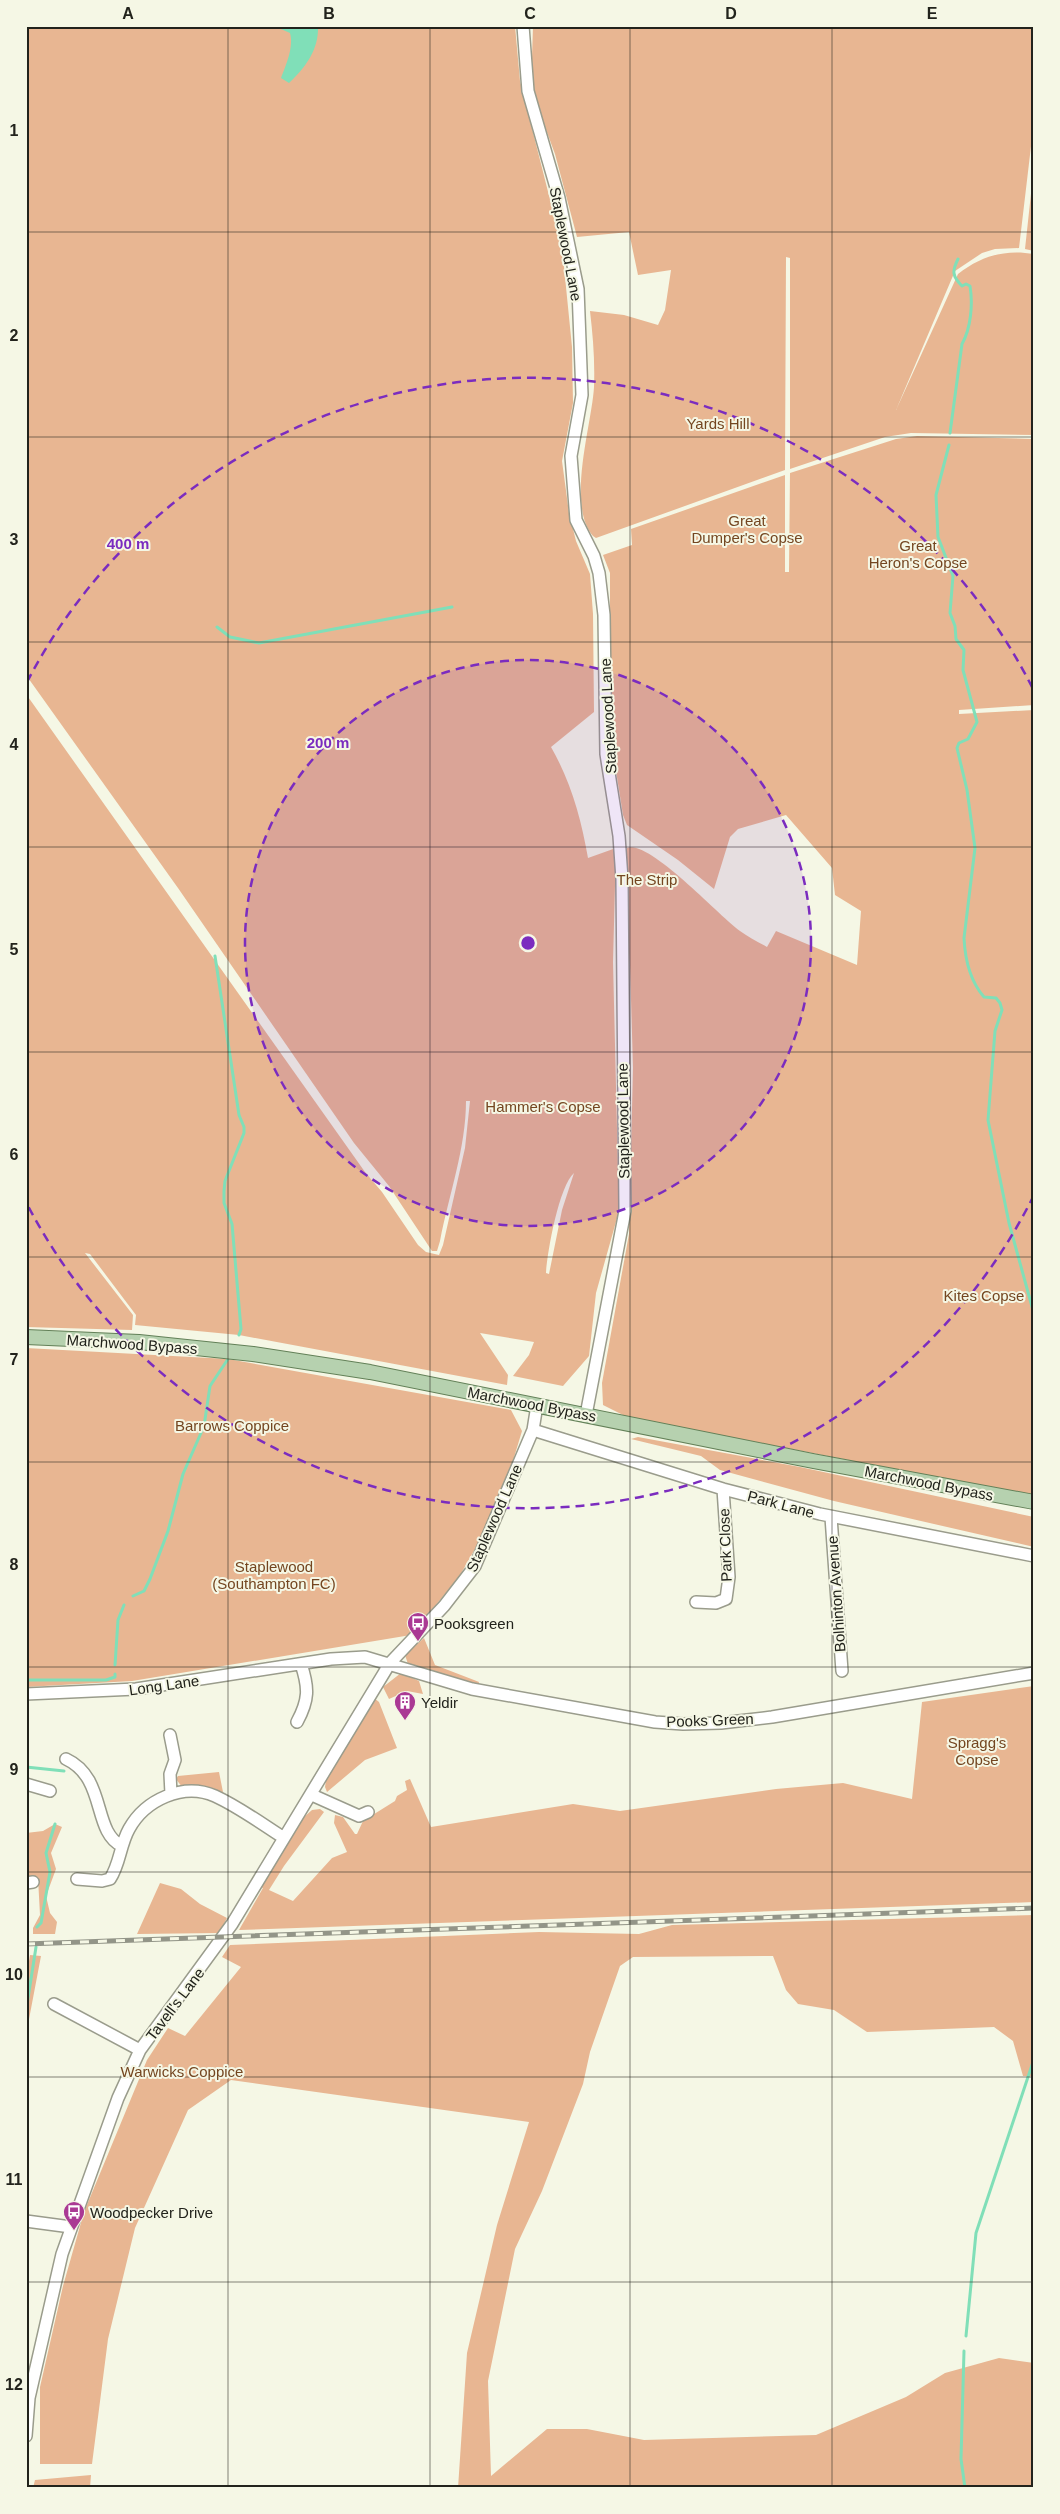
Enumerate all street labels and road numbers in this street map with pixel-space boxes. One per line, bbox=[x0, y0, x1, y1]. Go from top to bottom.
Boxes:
street label: Staplewood Lane bbox=[547, 185, 585, 303]
street label: Staplewood Lane bbox=[596, 658, 620, 774]
street label: Staplewood Lane bbox=[613, 1063, 633, 1179]
street label: Marchwood Bypass bbox=[66, 1331, 198, 1357]
street label: Marchwood Bypass bbox=[466, 1383, 598, 1425]
street label: Staplewood Lane bbox=[463, 1462, 525, 1574]
street label: Marchwood Bypass bbox=[863, 1462, 995, 1504]
street label: Park Lane bbox=[746, 1487, 816, 1521]
street label: Park Close bbox=[715, 1508, 735, 1582]
street label: Bolhinton Avenue bbox=[823, 1535, 849, 1653]
street label: Long Lane bbox=[128, 1672, 200, 1698]
street label: Pooks Green bbox=[666, 1710, 754, 1730]
street label: Tavell's Lane bbox=[142, 1964, 208, 2044]

